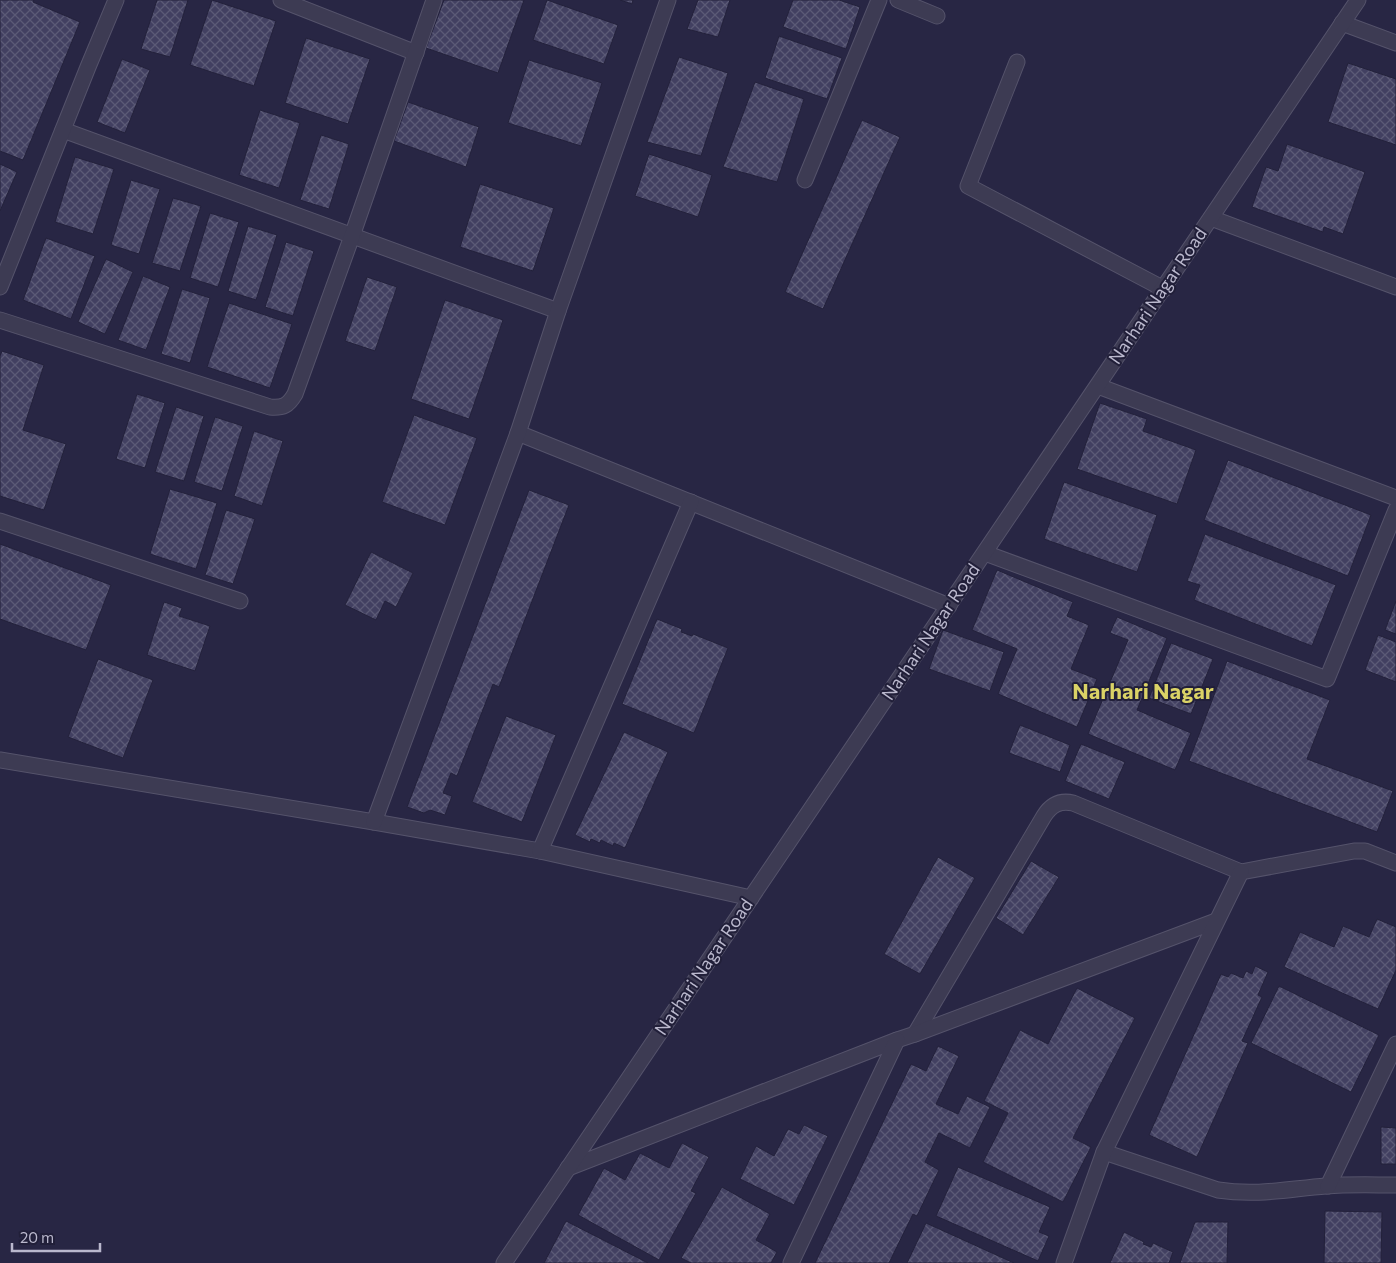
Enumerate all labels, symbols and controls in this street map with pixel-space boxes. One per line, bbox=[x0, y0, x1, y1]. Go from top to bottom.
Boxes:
street label: Narhari Nagar Road bbox=[1103, 223, 1211, 368]
street label: Narhari Nagar Road bbox=[876, 559, 984, 704]
district label: Narhari Nagar bbox=[1072, 677, 1214, 704]
street label: Narhari Nagar Road bbox=[649, 894, 757, 1039]
scale bar bbox=[12, 1220, 100, 1252]
text: 20 m bbox=[20, 1228, 54, 1246]

